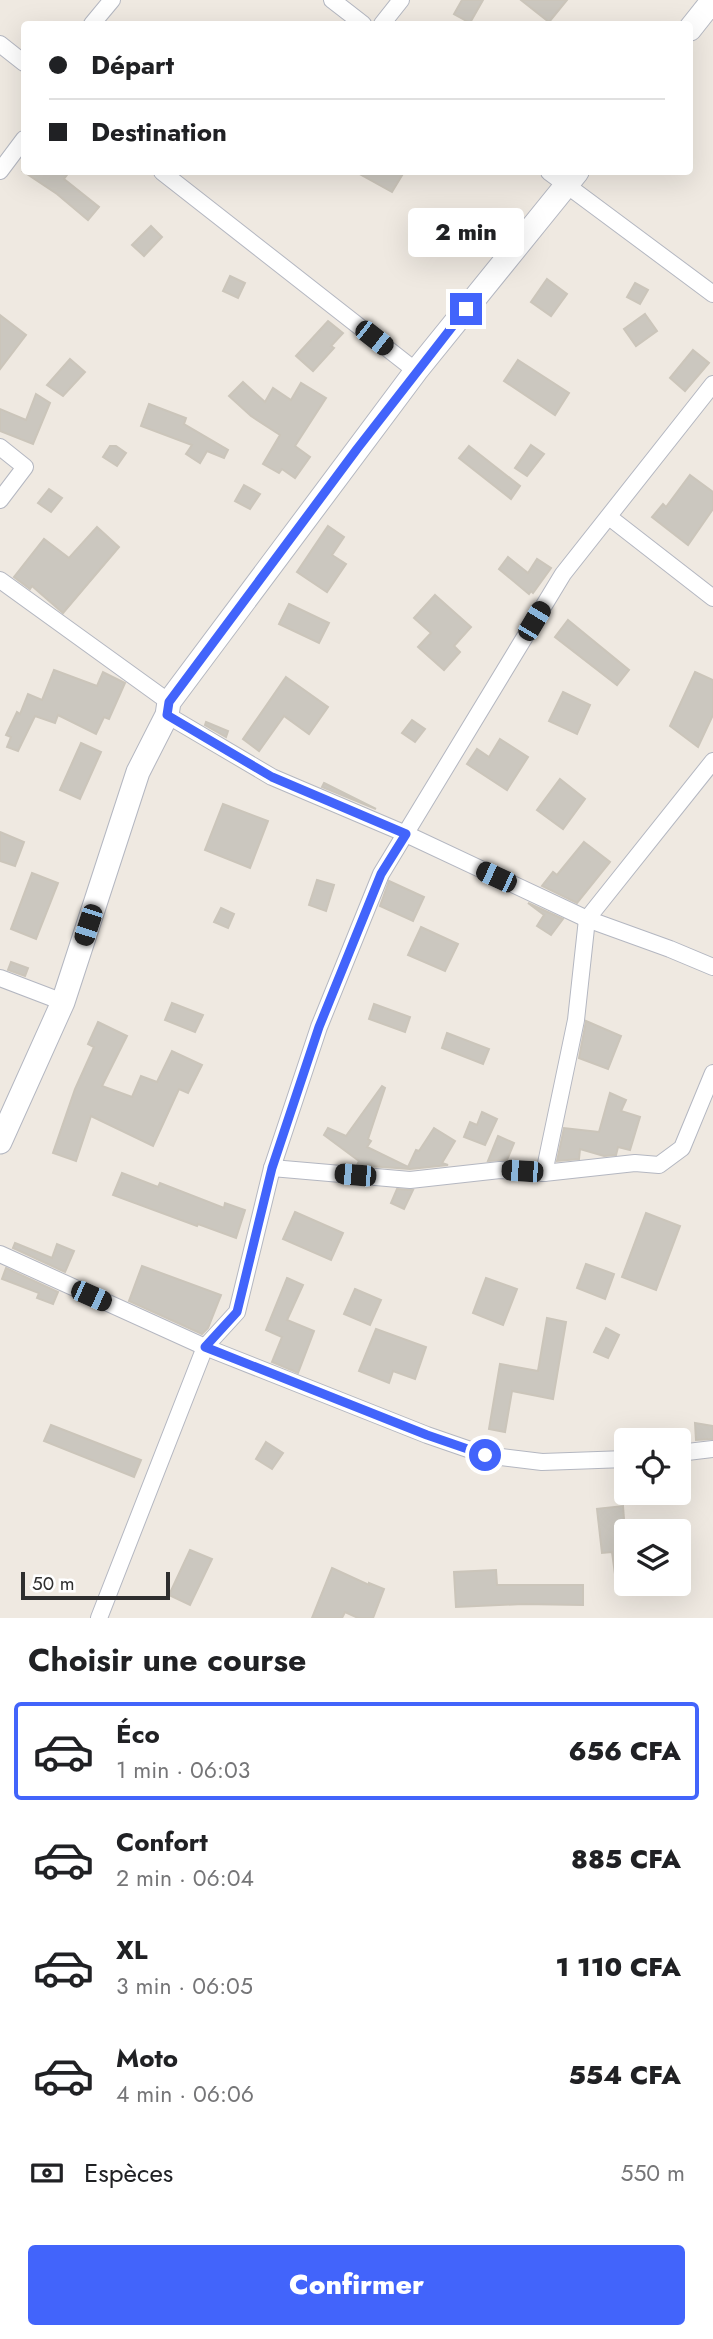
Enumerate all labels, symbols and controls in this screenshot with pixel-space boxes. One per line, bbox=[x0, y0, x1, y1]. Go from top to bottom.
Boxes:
text: Départ bbox=[91, 46, 174, 84]
text: Destination bbox=[91, 113, 227, 151]
callout: 2 min bbox=[408, 208, 524, 256]
text: 2 min bbox=[435, 215, 497, 249]
route end bbox=[450, 293, 482, 325]
car bbox=[351, 317, 398, 359]
car bbox=[515, 598, 554, 644]
car bbox=[473, 859, 520, 895]
car bbox=[72, 902, 105, 948]
car bbox=[501, 1159, 544, 1183]
car bbox=[334, 1163, 377, 1187]
car bbox=[68, 1278, 115, 1314]
map controls bbox=[614, 1428, 691, 1596]
button: locate bbox=[614, 1428, 691, 1505]
route start bbox=[469, 1439, 501, 1471]
button: layers bbox=[614, 1519, 691, 1596]
scale bar bbox=[21, 1569, 170, 1601]
text: 50 m bbox=[32, 1570, 75, 1597]
text: Choisir une course bbox=[28, 1637, 306, 1683]
text: Éco bbox=[116, 1715, 160, 1753]
icon: car bbox=[32, 1720, 95, 1783]
text: 656 CFA bbox=[569, 1732, 681, 1770]
text: 1 min · 06:03 bbox=[116, 1753, 250, 1787]
text: Confort bbox=[116, 1823, 208, 1861]
icon: car bbox=[32, 1828, 95, 1891]
text: 885 CFA bbox=[571, 1840, 681, 1878]
text: 2 min · 06:04 bbox=[116, 1861, 254, 1895]
text: XL bbox=[116, 1931, 148, 1969]
icon: car bbox=[32, 1936, 95, 1999]
text: 1 110 CFA bbox=[556, 1948, 681, 1986]
text: 3 min · 06:05 bbox=[116, 1969, 253, 2003]
text: Moto bbox=[116, 2039, 178, 2077]
icon: car bbox=[32, 2044, 95, 2107]
text: 554 CFA bbox=[568, 2056, 681, 2094]
text: 4 min · 06:06 bbox=[116, 2077, 254, 2111]
icon: cash bbox=[28, 2154, 66, 2192]
text: Espèces bbox=[84, 2154, 173, 2192]
text: 550 m bbox=[620, 2156, 685, 2190]
button: Confirmer bbox=[28, 2245, 685, 2325]

